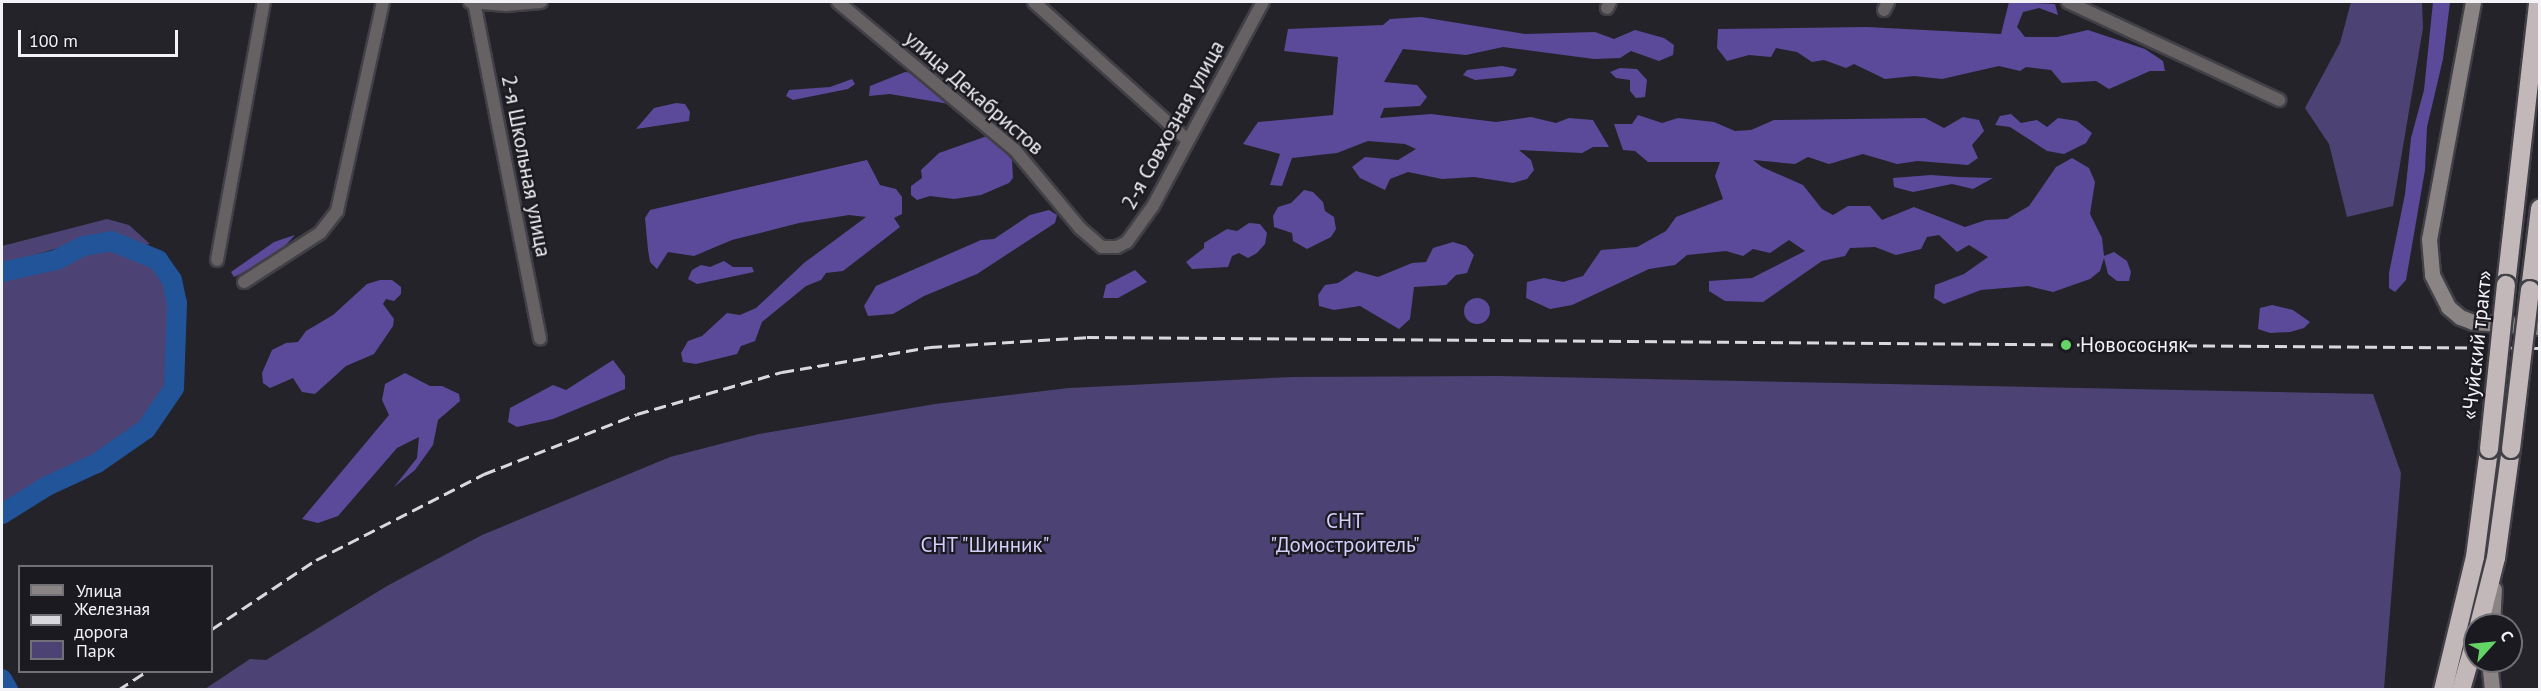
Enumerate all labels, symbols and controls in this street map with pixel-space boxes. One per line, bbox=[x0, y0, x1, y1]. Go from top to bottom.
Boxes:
scale bar bbox=[21, 18, 182, 56]
street label: улица Декабристов bbox=[899, 26, 1049, 160]
text: 100 m bbox=[29, 29, 78, 52]
street label: 2-я Совхозная улица bbox=[1116, 36, 1230, 214]
street label: 2-я Школьная улица bbox=[496, 73, 556, 259]
street label: «Чуйский тракт» bbox=[2457, 269, 2497, 421]
place label: Новососняк bbox=[2080, 332, 2188, 358]
marker: Новососняк bbox=[2057, 336, 2075, 354]
park label: СНТ "Домостроитель" bbox=[1270, 508, 1420, 558]
park label: СНТ "Шинник" bbox=[919, 532, 1051, 558]
legend bbox=[18, 565, 213, 673]
text: Улица bbox=[76, 579, 122, 602]
text: Железная дорога bbox=[74, 597, 150, 643]
north arrow bbox=[2463, 613, 2523, 673]
text: С bbox=[2496, 627, 2518, 644]
text: Парк bbox=[76, 639, 115, 662]

